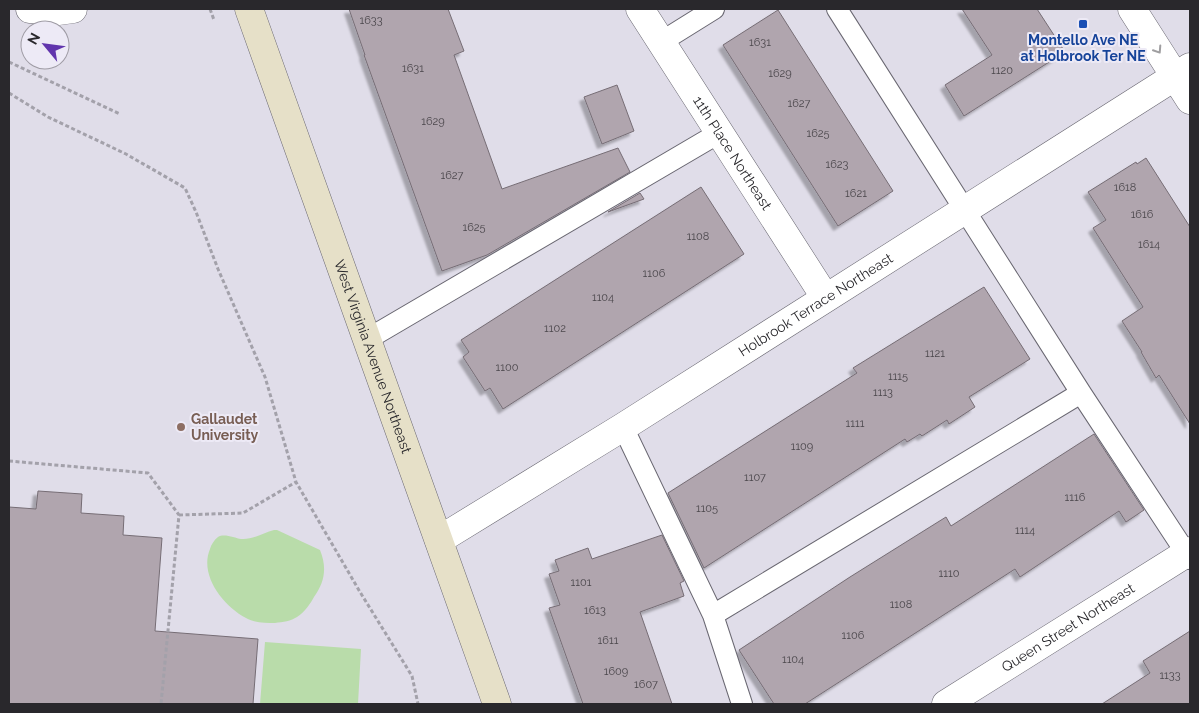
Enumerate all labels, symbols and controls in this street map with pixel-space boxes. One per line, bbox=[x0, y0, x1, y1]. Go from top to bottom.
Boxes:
house number: 1633 bbox=[359, 14, 383, 27]
marker: Montello Ave NE at Holbrook Ter NE bbox=[1077, 18, 1089, 30]
north arrow bbox=[20, 20, 70, 70]
text: N bbox=[24, 30, 43, 47]
place label: Montello Ave NE at Holbrook Ter NE bbox=[1020, 32, 1146, 64]
house number: 1631 bbox=[749, 36, 771, 49]
one-way arrow bbox=[1152, 45, 1162, 54]
house number: 1631 bbox=[402, 62, 424, 75]
house number: 1120 bbox=[991, 64, 1013, 77]
house number: 1629 bbox=[768, 67, 792, 80]
street label: 11th Place Northeast bbox=[690, 93, 775, 213]
house number: 1627 bbox=[788, 97, 811, 110]
house number: 1629 bbox=[421, 115, 445, 128]
house number: 1625 bbox=[806, 127, 830, 140]
house number: 1623 bbox=[826, 158, 849, 171]
house number: 1627 bbox=[441, 169, 464, 182]
house number: 1618 bbox=[1114, 181, 1136, 194]
house number: 1621 bbox=[845, 187, 867, 200]
house number: 1616 bbox=[1131, 208, 1154, 221]
house number: 1625 bbox=[462, 221, 486, 234]
house number: 1108 bbox=[687, 230, 709, 243]
house number: 1614 bbox=[1138, 238, 1160, 251]
street label: Holbrook Terrace Northeast bbox=[736, 250, 896, 360]
street label: West Virginia Avenue Northeast bbox=[331, 258, 415, 456]
house number: 1106 bbox=[643, 267, 666, 280]
house number: 1104 bbox=[592, 291, 614, 304]
house number: 1102 bbox=[544, 322, 566, 335]
house number: 1121 bbox=[925, 347, 945, 360]
house number: 1100 bbox=[496, 361, 519, 374]
house number: 1115 bbox=[888, 370, 908, 383]
house number: 1113 bbox=[873, 386, 893, 399]
place label: Gallaudet University bbox=[191, 411, 258, 443]
house number: 1111 bbox=[846, 417, 865, 430]
marker: Gallaudet University bbox=[175, 421, 187, 433]
house number: 1109 bbox=[791, 440, 813, 453]
house number: 1107 bbox=[744, 471, 766, 484]
house number: 1116 bbox=[1065, 491, 1086, 504]
house number: 1105 bbox=[696, 502, 718, 515]
house number: 1114 bbox=[1015, 524, 1035, 537]
house number: 1110 bbox=[939, 567, 960, 580]
house number: 1101 bbox=[571, 576, 592, 589]
street label: Queen Street Northeast bbox=[999, 580, 1138, 675]
house number: 1108 bbox=[890, 598, 912, 611]
house number: 1613 bbox=[584, 604, 606, 617]
house number: 1106 bbox=[842, 629, 865, 642]
house number: 1611 bbox=[598, 634, 619, 647]
house number: 1104 bbox=[782, 653, 804, 666]
house number: 1609 bbox=[604, 665, 628, 678]
house number: 1133 bbox=[1159, 669, 1181, 682]
house number: 1607 bbox=[634, 678, 658, 691]

